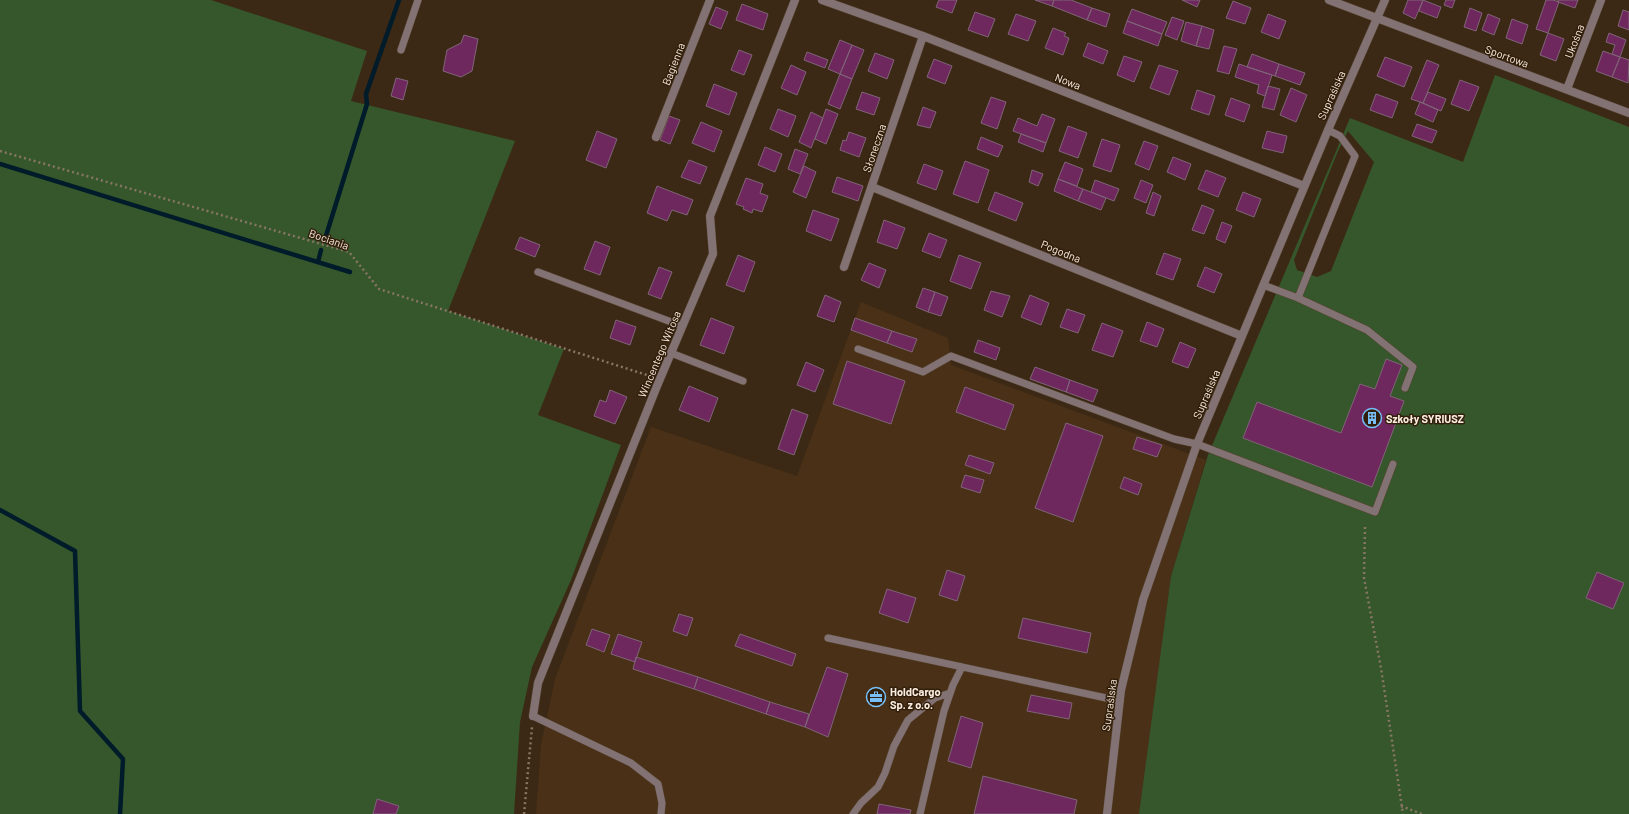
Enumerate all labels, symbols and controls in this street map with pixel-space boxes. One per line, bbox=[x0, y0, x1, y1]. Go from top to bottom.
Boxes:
street label: Ukośna bbox=[1562, 22, 1586, 60]
street label: Bagienna bbox=[659, 41, 687, 87]
street label: Sportowa bbox=[1483, 42, 1531, 70]
street label: Supraślska bbox=[1314, 69, 1348, 121]
street label: Nowa bbox=[1053, 70, 1083, 92]
street label: Słoneczna bbox=[860, 122, 888, 174]
street label: Bociania bbox=[307, 226, 351, 252]
street label: Pogodna bbox=[1039, 237, 1083, 265]
street label: Wincentego Witosa bbox=[635, 309, 683, 399]
street label: Supraślska bbox=[1190, 367, 1222, 421]
building icon: Szkoły SYRIUSZ bbox=[1361, 407, 1383, 429]
place label: Szkoły SYRIUSZ bbox=[1386, 412, 1464, 425]
street label: Supraślska bbox=[1099, 678, 1119, 732]
place label: HoldCargo Sp. z o.o. bbox=[890, 685, 941, 711]
office icon: HoldCargo Sp. z o.o. bbox=[865, 686, 887, 708]

